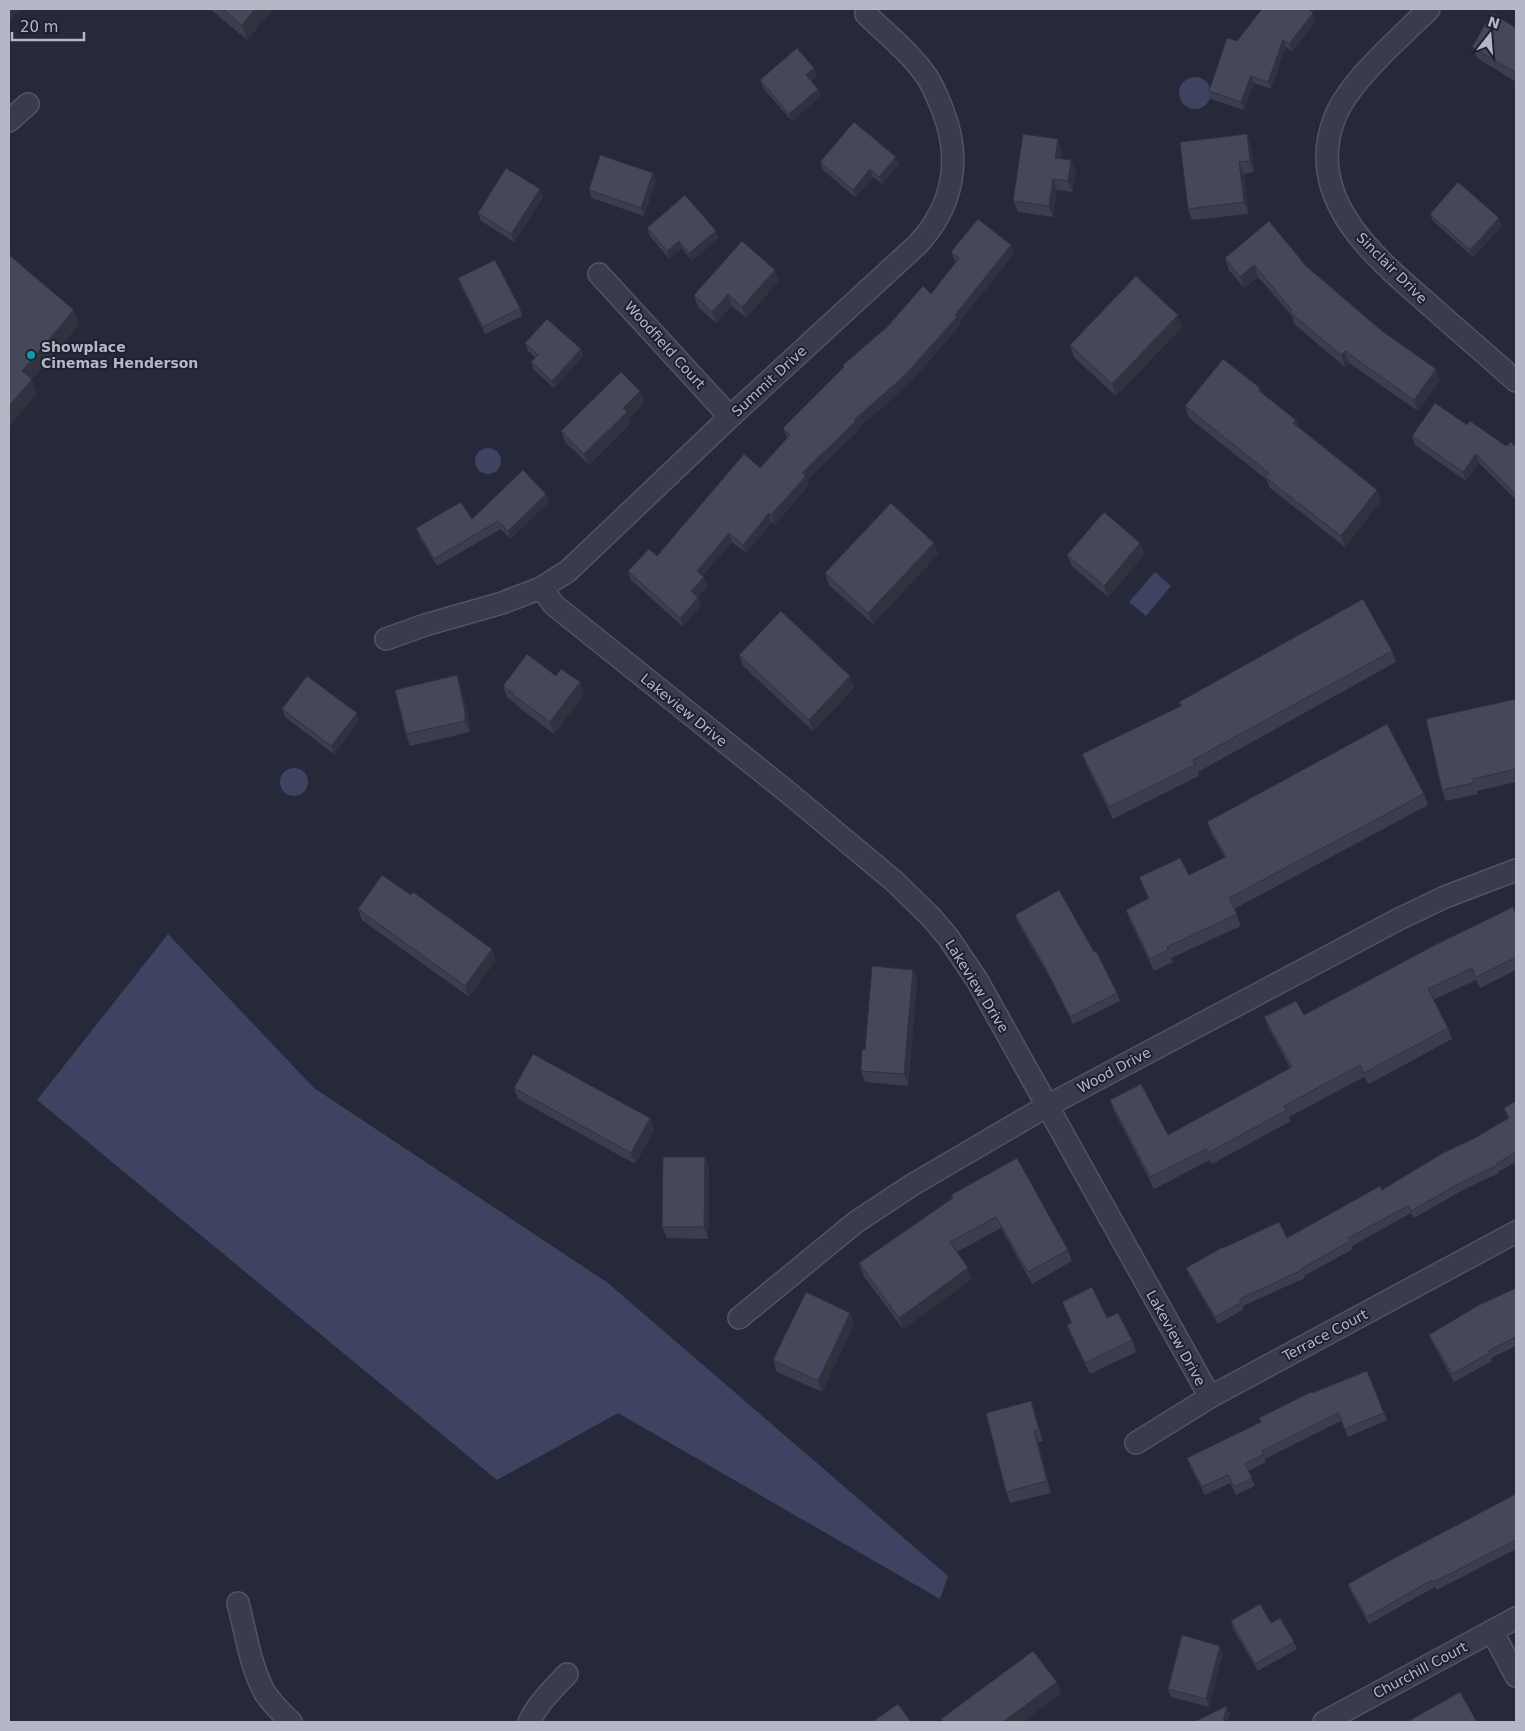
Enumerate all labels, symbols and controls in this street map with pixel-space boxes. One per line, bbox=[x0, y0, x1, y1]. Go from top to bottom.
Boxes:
scale bar bbox=[12, 10, 85, 42]
north arrow bbox=[1465, 10, 1515, 60]
text: N bbox=[1486, 13, 1502, 32]
text: 20 m bbox=[20, 18, 58, 36]
street label: Sinclair Drive bbox=[1353, 229, 1431, 307]
street label: Woodfield Court bbox=[622, 298, 709, 392]
place label: Showplace Cinemas Henderson bbox=[41, 339, 198, 371]
street label: Summit Drive bbox=[728, 342, 810, 420]
marker: Showplace Cinemas Henderson bbox=[25, 349, 37, 361]
street label: Lakeview Drive bbox=[638, 670, 730, 750]
street label: Lakeview Drive bbox=[942, 937, 1012, 1035]
street label: Wood Drive bbox=[1075, 1044, 1153, 1096]
street label: Lakeview Drive bbox=[1143, 1287, 1209, 1389]
street label: Terrace Court bbox=[1279, 1306, 1371, 1365]
street label: Churchill Court bbox=[1370, 1638, 1470, 1702]

